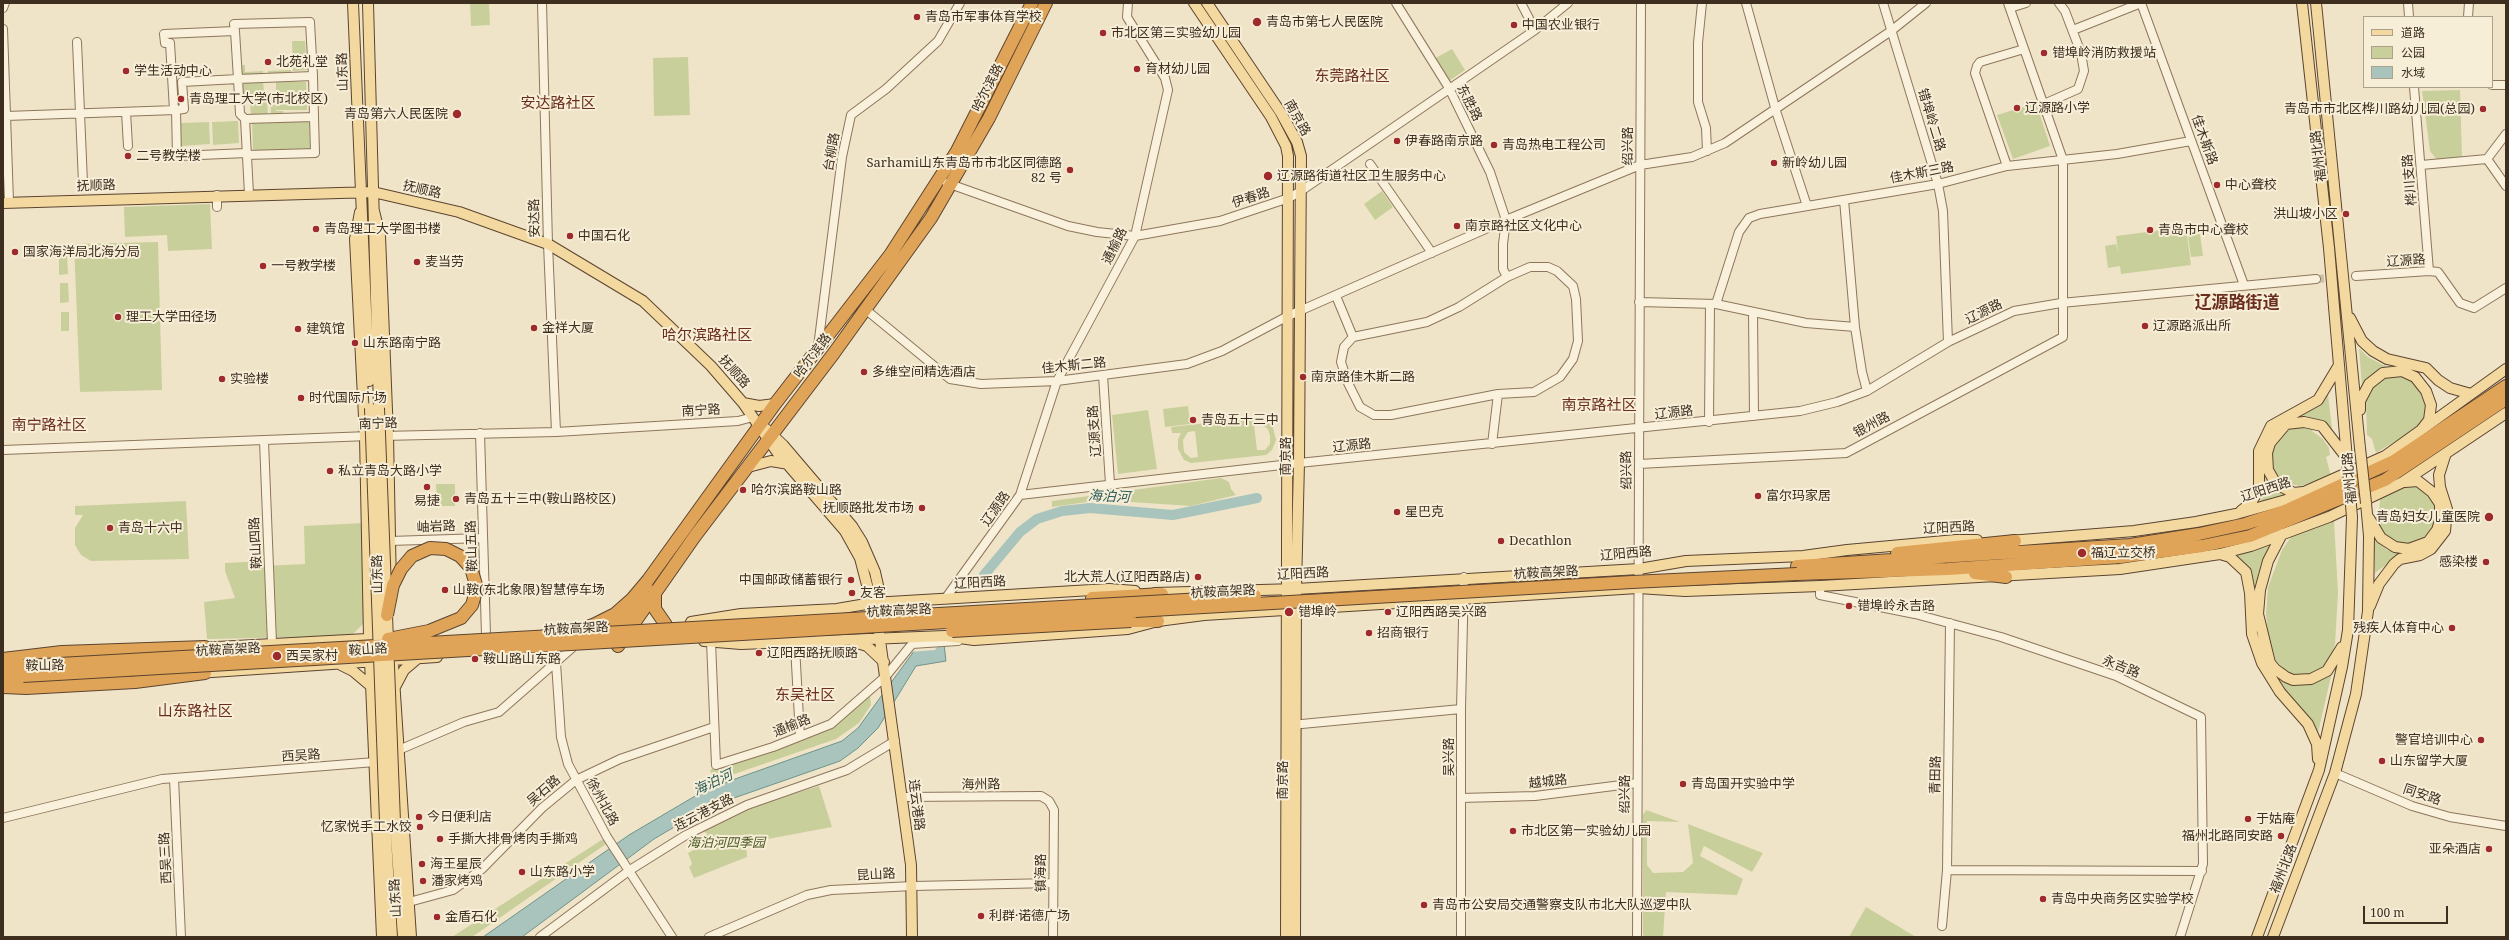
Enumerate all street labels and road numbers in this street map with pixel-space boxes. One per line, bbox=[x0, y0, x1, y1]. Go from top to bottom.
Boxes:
street label: 山东路 bbox=[335, 52, 351, 92]
street label: 哈尔滨路 bbox=[969, 61, 1007, 115]
street label: 东胜路 bbox=[1453, 82, 1485, 124]
street label: 错埠岭二路 bbox=[1914, 87, 1948, 153]
street label: 南京路 bbox=[1281, 97, 1313, 139]
street label: 佳木斯路 bbox=[2188, 113, 2220, 167]
street label: 绍兴路 bbox=[1620, 127, 1636, 165]
street label: 福州北路 bbox=[2308, 129, 2330, 183]
street label: 台柳路 bbox=[821, 131, 843, 173]
street label: 桦川支路 bbox=[2400, 153, 2420, 207]
street label: 佳木斯三路 bbox=[1889, 159, 1955, 187]
street label: 抚顺路 bbox=[76, 178, 116, 194]
street label: 抚顺路 bbox=[401, 178, 443, 202]
street label: 伊春路 bbox=[1230, 185, 1272, 211]
street label: 安达路 bbox=[527, 198, 543, 238]
street label: 通榆路 bbox=[1099, 225, 1131, 267]
street label: 辽源路 bbox=[2386, 252, 2426, 270]
street label: 辽源路 bbox=[1963, 296, 2005, 328]
street label: 哈尔滨路 bbox=[791, 331, 835, 381]
street label: 抚顺路 bbox=[715, 352, 753, 392]
street label: 佳木斯二路 bbox=[1041, 355, 1107, 377]
street label: 南宁路 bbox=[681, 402, 721, 420]
street label: 辽源路 bbox=[1654, 403, 1694, 423]
street label: 辽源支路 bbox=[1085, 405, 1105, 457]
street label: 银州路 bbox=[1851, 409, 1893, 441]
street label: 南宁路 bbox=[358, 416, 398, 432]
street label: 辽源路 bbox=[1332, 436, 1372, 456]
street label: 南京路 bbox=[1278, 437, 1294, 475]
street label: 绍兴路 bbox=[1619, 450, 1635, 490]
street label: 福州北路 bbox=[2340, 451, 2360, 505]
street label: 辽阳西路 bbox=[2239, 475, 2293, 505]
street label: 辽源路 bbox=[978, 489, 1014, 529]
street label: 鞍山四路 bbox=[247, 517, 265, 569]
street label: 岫岩路 bbox=[416, 519, 456, 535]
street label: 辽阳西路 bbox=[1923, 519, 1975, 537]
street label: 鞍山五路 bbox=[463, 520, 481, 572]
street label: 辽阳西路 bbox=[1599, 544, 1653, 564]
street label: 山东路 bbox=[370, 554, 386, 594]
street label: 杭鞍高架路 bbox=[1513, 564, 1579, 582]
street label: 辽阳西路 bbox=[1277, 565, 1329, 583]
street label: 辽阳西路 bbox=[954, 574, 1006, 592]
street label: 杭鞍高架路 bbox=[1190, 583, 1256, 601]
street label: 杭鞍高架路 bbox=[866, 602, 932, 620]
street label: 杭鞍高架路 bbox=[543, 620, 609, 638]
street label: 杭鞍高架路 bbox=[195, 641, 261, 659]
street label: 鞍山路 bbox=[348, 641, 388, 659]
street label: 永吉路 bbox=[2100, 652, 2142, 682]
street label: 鞍山路 bbox=[25, 658, 65, 674]
street label: 通榆路 bbox=[771, 711, 813, 741]
street label: 吴兴路 bbox=[1441, 738, 1457, 776]
street label: 西吴路 bbox=[281, 747, 321, 765]
street label: 青田路 bbox=[1928, 755, 1944, 795]
street label: 南京路 bbox=[1275, 761, 1291, 799]
street label: 吴石路 bbox=[524, 772, 564, 810]
street label: 越城路 bbox=[1528, 772, 1568, 792]
street label: 徐州北路 bbox=[583, 775, 621, 829]
street label: 绍兴路 bbox=[1617, 775, 1633, 813]
street label: 海州路 bbox=[961, 777, 1001, 793]
street label: 连云港路 bbox=[905, 778, 927, 832]
street label: 同安路 bbox=[2401, 781, 2443, 809]
street label: 连云港支路 bbox=[672, 791, 736, 835]
street label: 西吴三路 bbox=[157, 832, 175, 884]
street label: 福州北路 bbox=[2267, 842, 2301, 896]
street label: 镇海路 bbox=[1033, 854, 1049, 892]
street label: 昆山路 bbox=[856, 866, 896, 884]
street label: 山东路 bbox=[387, 878, 405, 918]

